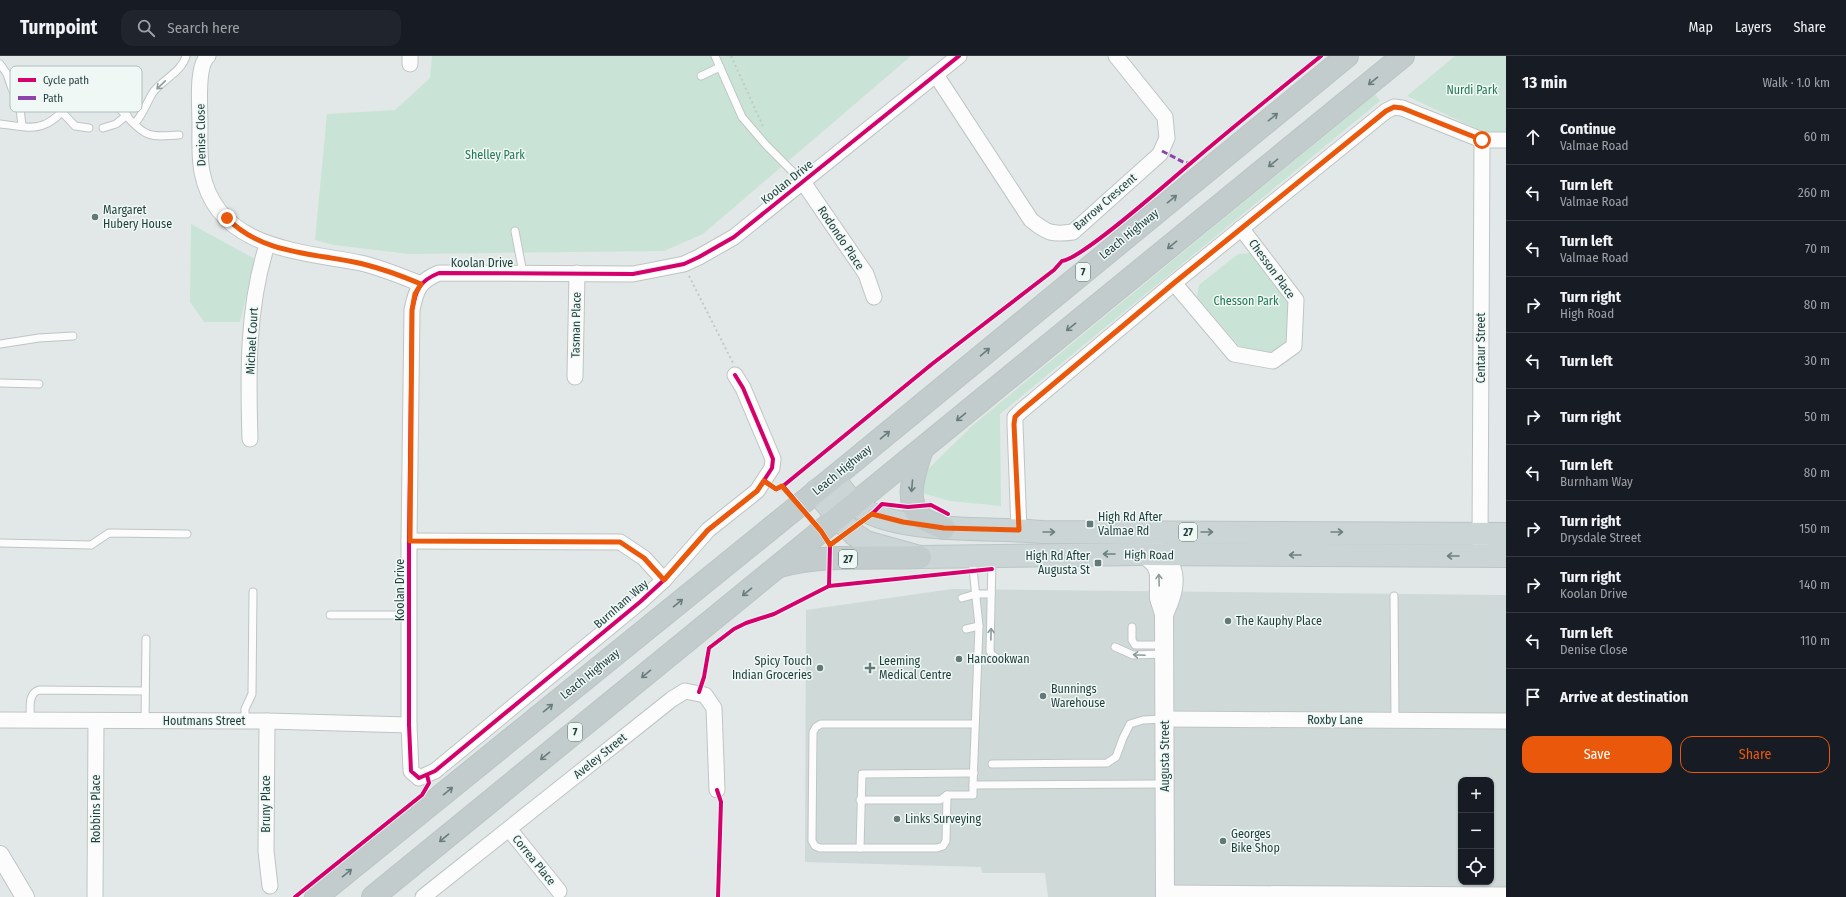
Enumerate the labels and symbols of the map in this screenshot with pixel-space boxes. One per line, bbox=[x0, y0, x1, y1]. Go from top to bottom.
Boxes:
legend bbox=[10, 66, 142, 112]
text: Cycle path bbox=[43, 74, 89, 87]
one-way arrow bbox=[1368, 76, 1379, 85]
one-way arrow bbox=[156, 80, 166, 90]
park label: Nurdi Park bbox=[1446, 83, 1498, 97]
text: Path bbox=[43, 92, 63, 105]
street label: Denise Close bbox=[193, 104, 209, 166]
one-way arrow bbox=[1267, 112, 1278, 121]
route start bbox=[1473, 131, 1491, 149]
park label: Shelley Park bbox=[465, 148, 525, 162]
street label: Koolan Drive bbox=[758, 157, 816, 207]
one-way arrow bbox=[1267, 158, 1278, 167]
street label: Barrow Crescent bbox=[1070, 171, 1140, 233]
one-way arrow bbox=[1167, 194, 1178, 203]
place label: Margaret Hubery House bbox=[103, 203, 172, 231]
street label: Rodondo Place bbox=[815, 204, 867, 272]
street label: Leach Highway bbox=[1097, 205, 1162, 262]
route end bbox=[218, 209, 236, 227]
marker: Margaret Hubery House bbox=[90, 212, 100, 222]
street label: Chesson Place bbox=[1246, 237, 1298, 301]
one-way arrow bbox=[1166, 241, 1177, 249]
street label: Koolan Drive bbox=[451, 256, 513, 270]
road number: 7 bbox=[1076, 263, 1090, 281]
street label: Tasman Place bbox=[568, 292, 584, 358]
park label: Chesson Park bbox=[1213, 294, 1279, 308]
street label: Michael Court bbox=[243, 307, 261, 375]
street label: Centaur Street bbox=[1474, 313, 1488, 383]
one-way arrow bbox=[1066, 323, 1077, 332]
one-way arrow bbox=[980, 348, 990, 357]
one-way arrow bbox=[955, 413, 966, 422]
one-way arrow bbox=[880, 431, 890, 440]
street label: Leach Highway bbox=[810, 441, 875, 498]
one-way arrow bbox=[909, 479, 916, 492]
place label: High Rd After Valmae Rd bbox=[1098, 510, 1163, 538]
marker: High Rd After Valmae Rd bbox=[1085, 519, 1095, 529]
road number: 27 bbox=[1179, 523, 1197, 541]
one-way arrow bbox=[1042, 528, 1055, 536]
one-way arrow bbox=[1200, 528, 1213, 536]
one-way arrow bbox=[1330, 528, 1343, 536]
street label: High Road bbox=[1124, 548, 1174, 562]
place label: High Rd After Augusta St bbox=[1025, 549, 1091, 577]
road number: 27 bbox=[839, 550, 857, 568]
one-way arrow bbox=[1103, 550, 1116, 558]
one-way arrow bbox=[1289, 551, 1302, 559]
one-way arrow bbox=[1447, 552, 1460, 560]
marker: High Rd After Augusta St bbox=[1093, 558, 1103, 568]
street label: Koolan Drive bbox=[393, 559, 407, 621]
one-way arrow bbox=[1155, 574, 1163, 587]
street label: Burnham Way bbox=[591, 576, 651, 631]
one-way arrow bbox=[741, 588, 752, 596]
one-way arrow bbox=[672, 598, 683, 607]
place label: The Kauphy Place bbox=[1236, 614, 1322, 628]
marker: The Kauphy Place bbox=[1223, 616, 1233, 626]
one-way arrow bbox=[987, 628, 994, 641]
street label: Leach Highway bbox=[558, 645, 623, 702]
one-way arrow bbox=[1133, 651, 1146, 659]
place label: Hancookwan bbox=[967, 652, 1030, 666]
place label: Spicy Touch Indian Groceries bbox=[732, 654, 812, 682]
place label: Leeming Medical Centre bbox=[879, 654, 952, 682]
marker: Hancookwan bbox=[954, 654, 964, 664]
marker: Leeming Medical Centre bbox=[864, 662, 876, 674]
marker: Spicy Touch Indian Groceries bbox=[815, 663, 825, 673]
one-way arrow bbox=[641, 670, 651, 679]
place label: Bunnings Warehouse bbox=[1051, 682, 1105, 710]
marker: Bunnings Warehouse bbox=[1038, 691, 1048, 701]
one-way arrow bbox=[543, 704, 554, 713]
street label: Roxby Lane bbox=[1307, 713, 1363, 727]
street label: Houtmans Street bbox=[163, 714, 245, 728]
street label: Augusta Street bbox=[1158, 720, 1172, 792]
road number: 7 bbox=[568, 723, 582, 741]
street label: Aveley Street bbox=[571, 730, 629, 782]
one-way arrow bbox=[540, 752, 551, 761]
street label: Robbins Place bbox=[89, 775, 103, 843]
street label: Bruny Place bbox=[259, 775, 273, 833]
one-way arrow bbox=[442, 786, 453, 795]
place label: Links Surveying bbox=[905, 812, 981, 826]
marker: Links Surveying bbox=[892, 814, 902, 824]
place label: Georges Bike Shop bbox=[1231, 827, 1280, 855]
street label: Correa Place bbox=[509, 832, 559, 888]
one-way arrow bbox=[439, 834, 450, 843]
marker: Georges Bike Shop bbox=[1218, 836, 1228, 846]
one-way arrow bbox=[341, 868, 352, 877]

